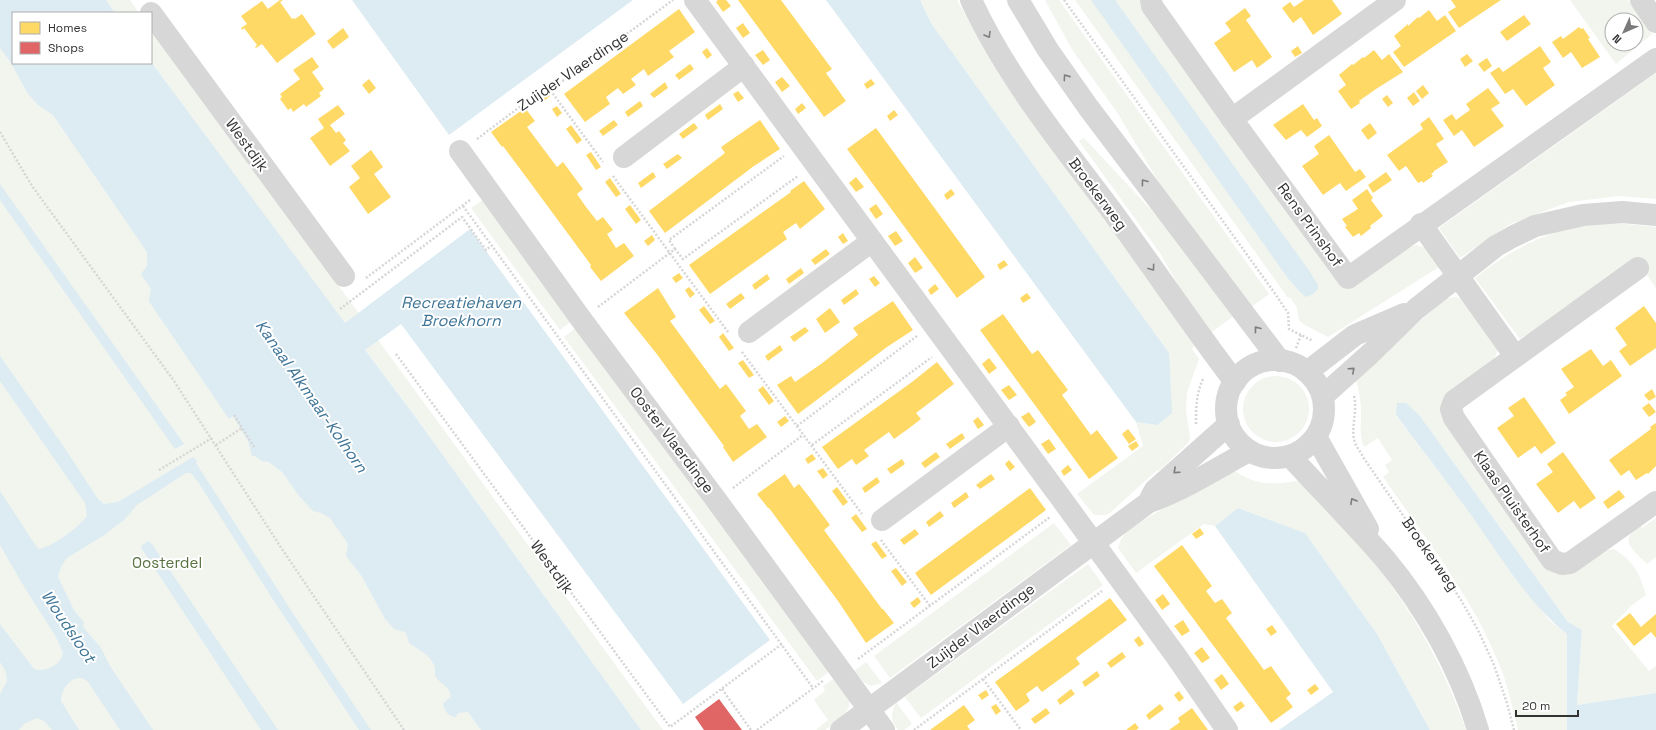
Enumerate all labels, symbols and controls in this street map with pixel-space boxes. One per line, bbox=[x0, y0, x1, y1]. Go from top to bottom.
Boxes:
legend bbox=[12, 12, 152, 64]
north arrow bbox=[1604, 12, 1644, 52]
text: Homes bbox=[48, 20, 87, 36]
street label: Zuijder Vlaerdinge bbox=[514, 26, 632, 115]
one-way arrow bbox=[984, 31, 991, 38]
text: N bbox=[1609, 32, 1624, 47]
text: Shops bbox=[48, 40, 84, 56]
one-way arrow bbox=[1063, 74, 1071, 81]
street label: Westdijk bbox=[222, 114, 273, 175]
street label: Broekerweg bbox=[1065, 154, 1132, 234]
one-way arrow bbox=[1141, 179, 1148, 186]
street label: Rens Prinshof bbox=[1273, 179, 1348, 271]
one-way arrow bbox=[1147, 263, 1154, 270]
water label: Recreatiehaven Broekhorn bbox=[401, 292, 522, 331]
water label: Kanaal Alkmaar-Kolhorn bbox=[251, 316, 373, 478]
one-way arrow bbox=[1255, 327, 1262, 334]
one-way arrow bbox=[1347, 367, 1355, 375]
street label: Ooster Vlaerdinge bbox=[626, 383, 719, 497]
street label: Klaas Pluisterhof bbox=[1470, 447, 1555, 557]
one-way arrow bbox=[1174, 466, 1181, 473]
one-way arrow bbox=[1350, 498, 1357, 505]
street label: Broekerweg bbox=[1398, 513, 1463, 594]
street label: Westdijk bbox=[527, 536, 578, 597]
park label: Oosterdel bbox=[132, 553, 202, 572]
street label: Zuijder Vlaerdinge bbox=[923, 579, 1038, 672]
water label: Woudsloot bbox=[37, 586, 101, 668]
scale bar bbox=[1516, 692, 1578, 718]
text: 20 m bbox=[1522, 698, 1550, 714]

